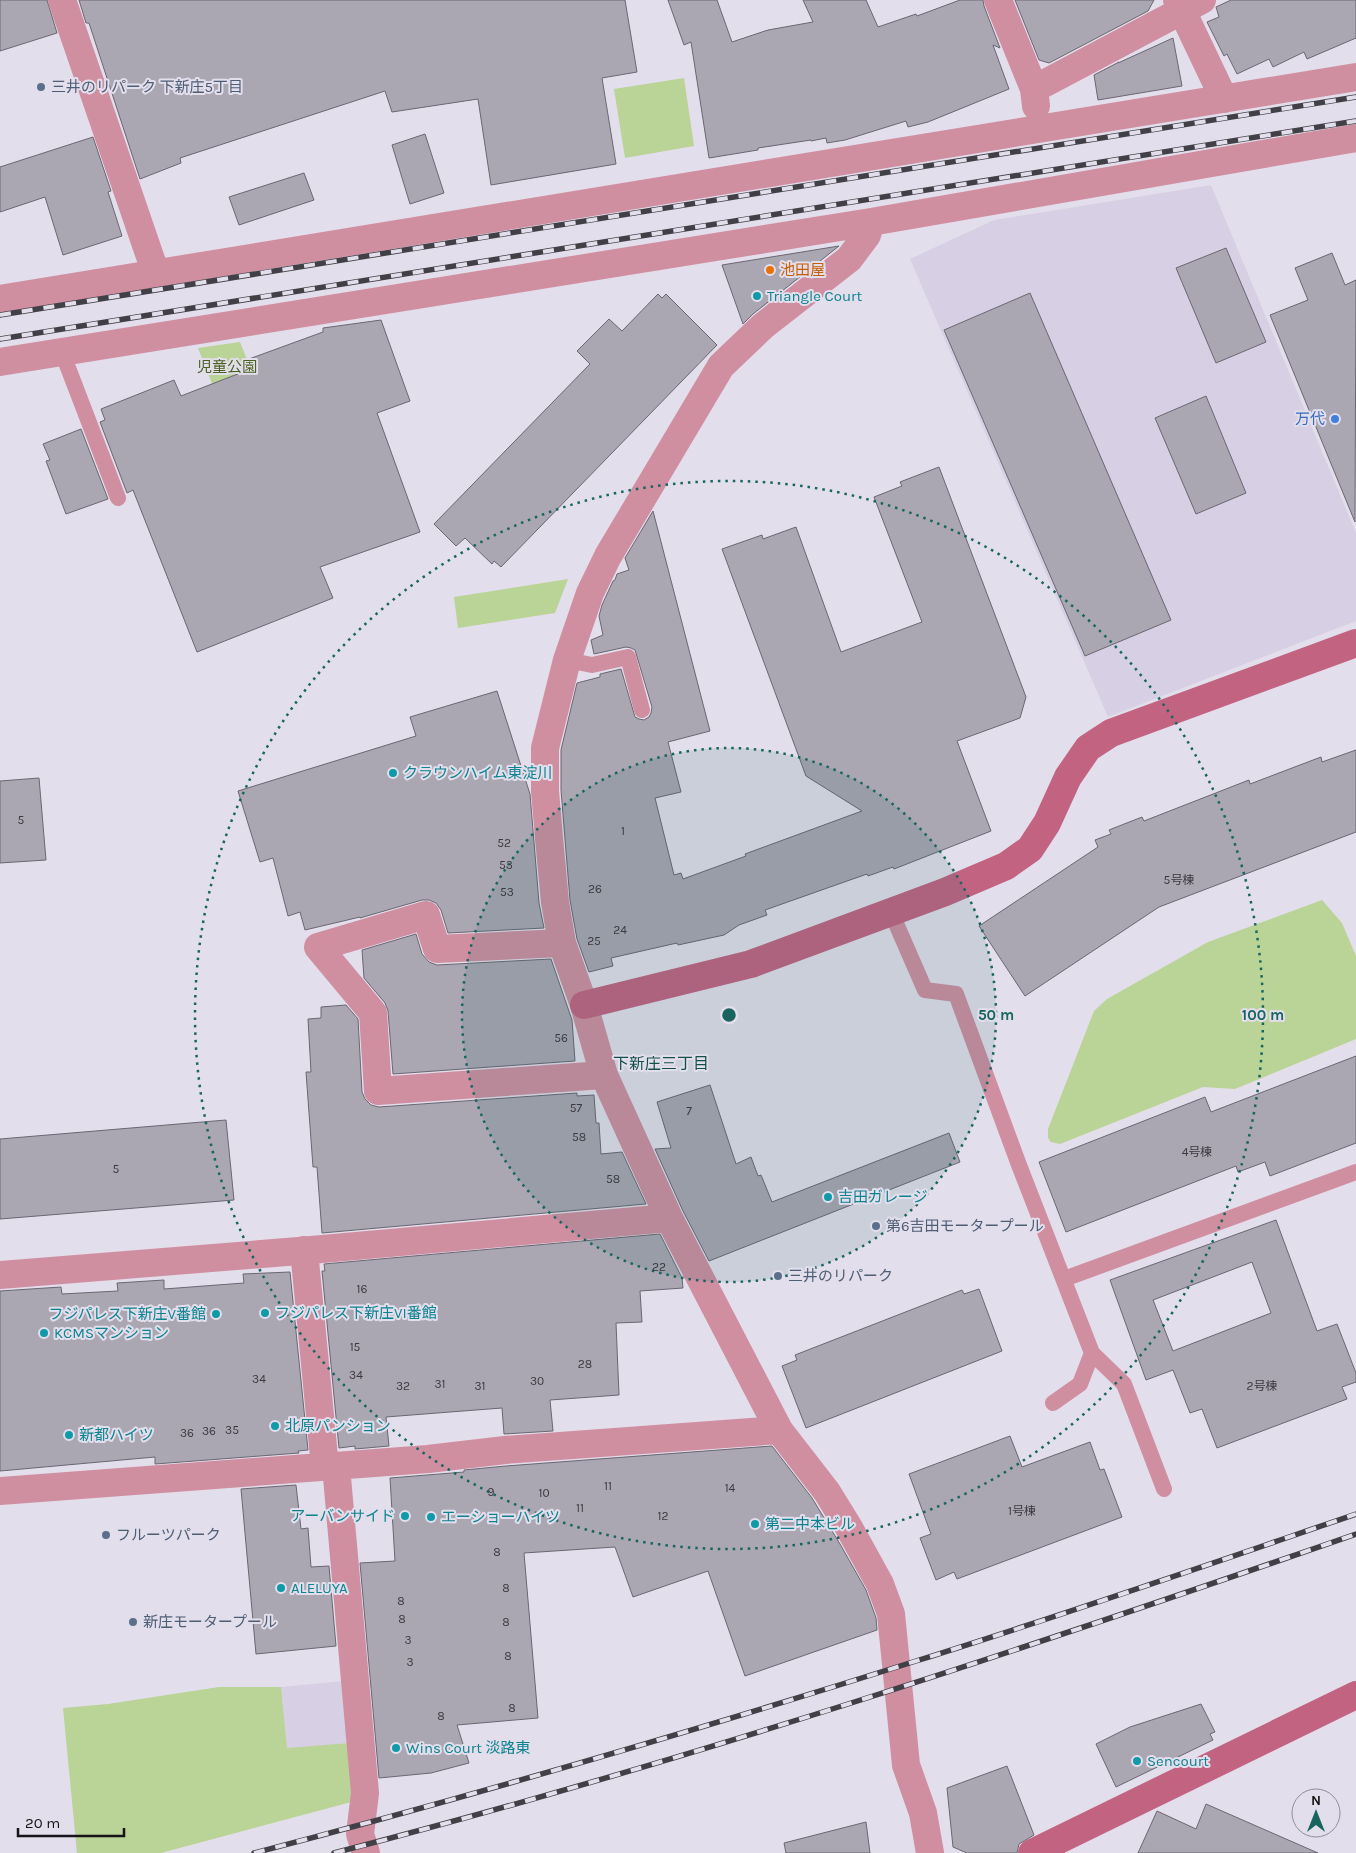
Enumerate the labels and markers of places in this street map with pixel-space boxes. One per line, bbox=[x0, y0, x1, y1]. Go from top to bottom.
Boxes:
place label: 三井のリパーク 下新庄5丁目 bbox=[51, 78, 243, 96]
marker: 三井のリパーク 下新庄5丁目 bbox=[35, 81, 47, 93]
place label: 池田屋 bbox=[780, 261, 825, 279]
marker: 池田屋 bbox=[764, 264, 776, 276]
place label: Triangle Court bbox=[767, 287, 862, 305]
marker: Triangle Court bbox=[751, 290, 763, 302]
place label: 万代 bbox=[1295, 410, 1325, 428]
marker: 万代 bbox=[1329, 413, 1341, 425]
place label: クラウンハイム東淀川 bbox=[403, 764, 552, 782]
marker: クラウンハイム東淀川 bbox=[387, 767, 399, 779]
centre of rings bbox=[720, 1006, 738, 1024]
place label: 吉田ガレージ bbox=[838, 1188, 928, 1206]
marker: 吉田ガレージ bbox=[822, 1191, 834, 1203]
place label: 第6吉田モータープール bbox=[886, 1217, 1044, 1235]
marker: 第6吉田モータープール bbox=[870, 1220, 882, 1232]
place label: 三井のリパーク bbox=[788, 1267, 893, 1285]
marker: 三井のリパーク bbox=[772, 1270, 784, 1282]
place label: フジパレス下新庄VI番館 bbox=[275, 1304, 437, 1322]
place label: フジパレス下新庄V番館 bbox=[48, 1305, 206, 1323]
marker: フジパレス下新庄VI番館 bbox=[259, 1307, 271, 1319]
marker: フジパレス下新庄V番館 bbox=[210, 1308, 222, 1320]
place label: KCMSマンション bbox=[54, 1324, 169, 1342]
marker: KCMSマンション bbox=[38, 1327, 50, 1339]
place label: 北原パンション bbox=[285, 1417, 391, 1435]
marker: 北原パンション bbox=[269, 1420, 281, 1432]
place label: 新都ハイツ bbox=[79, 1426, 154, 1444]
marker: 新都ハイツ bbox=[63, 1429, 75, 1441]
place label: アーバンサイド bbox=[290, 1507, 395, 1525]
place label: エーショーハイツ bbox=[441, 1508, 560, 1526]
marker: アーバンサイド bbox=[399, 1510, 411, 1522]
marker: エーショーハイツ bbox=[425, 1511, 437, 1523]
place label: 第二中本ビル bbox=[765, 1515, 855, 1533]
marker: 第二中本ビル bbox=[749, 1518, 761, 1530]
place label: フルーツパーク bbox=[116, 1526, 221, 1544]
marker: フルーツパーク bbox=[100, 1529, 112, 1541]
place label: ALELUYA bbox=[291, 1579, 348, 1597]
marker: ALELUYA bbox=[275, 1582, 287, 1594]
place label: 新庄モータープール bbox=[143, 1613, 277, 1631]
marker: 新庄モータープール bbox=[127, 1616, 139, 1628]
place label: Wins Court 淡路東 bbox=[406, 1739, 530, 1757]
marker: Wins Court 淡路東 bbox=[390, 1742, 402, 1754]
place label: Sencourt bbox=[1147, 1752, 1209, 1770]
marker: Sencourt bbox=[1131, 1755, 1143, 1767]

